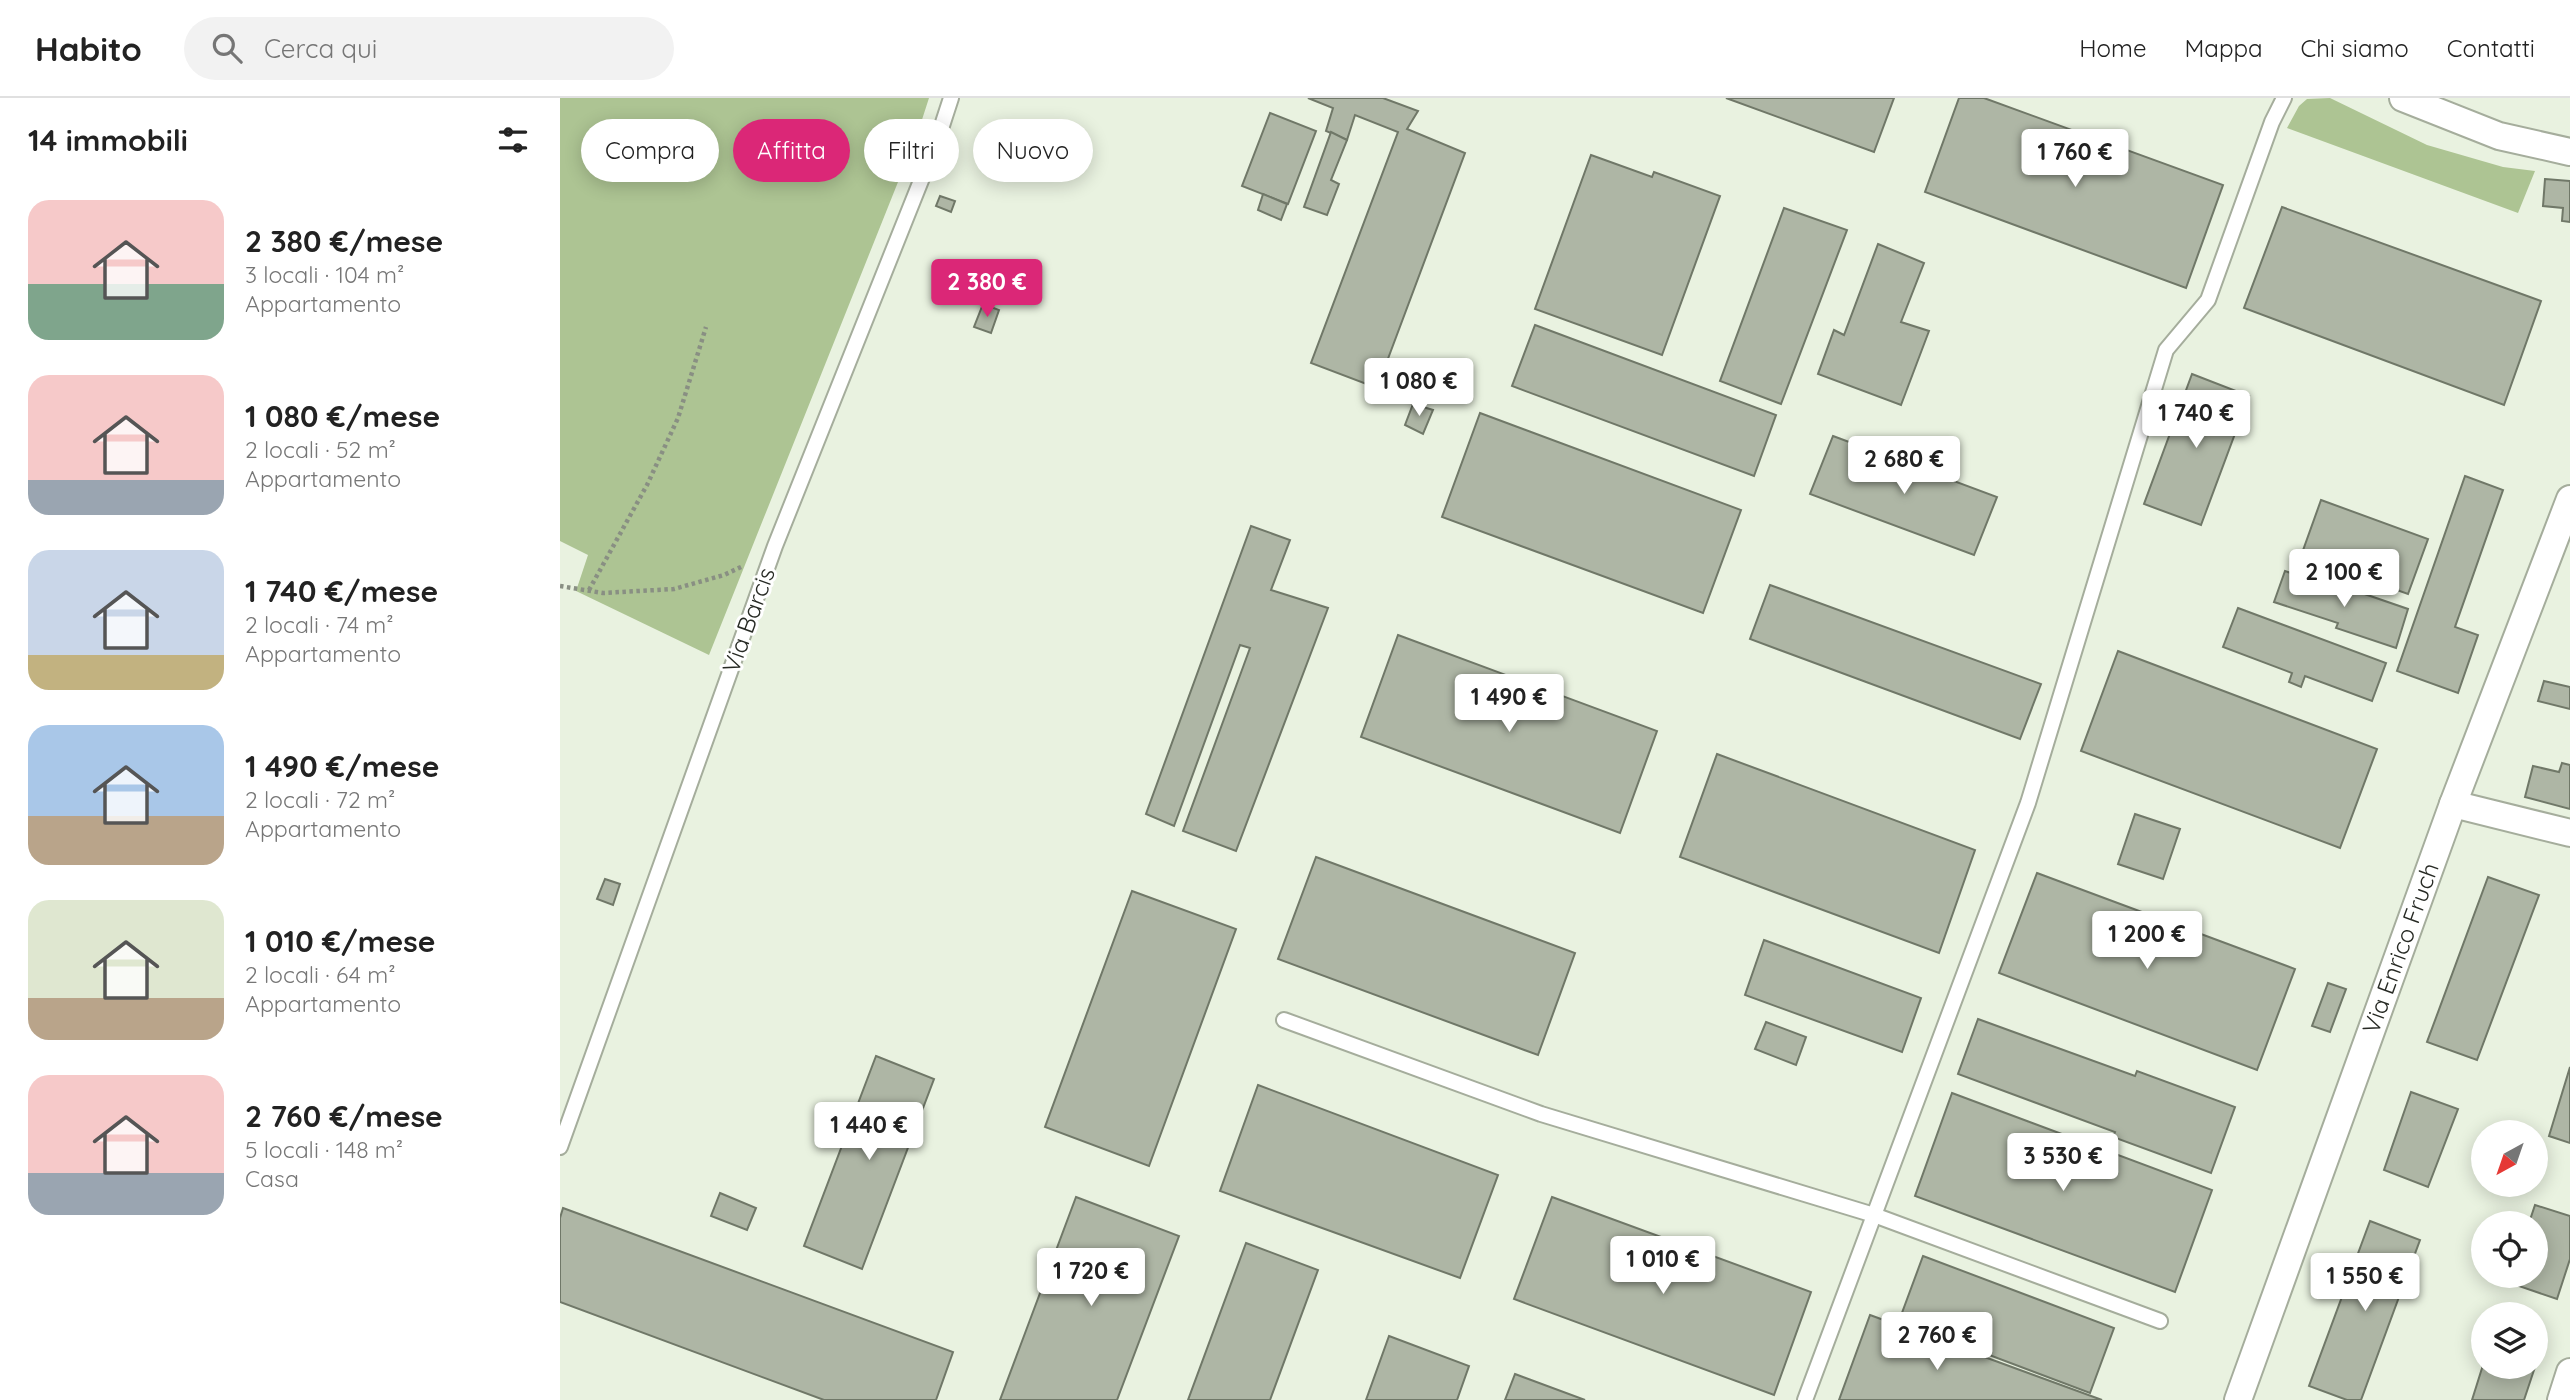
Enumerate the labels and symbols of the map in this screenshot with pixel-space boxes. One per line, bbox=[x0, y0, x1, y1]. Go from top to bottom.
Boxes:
pin: 1 760 € bbox=[2010, 130, 2140, 189]
pin: 2 380 € bbox=[922, 260, 1052, 319]
pin: 1 080 € bbox=[1354, 358, 1484, 418]
pin: 1 740 € bbox=[2131, 390, 2261, 450]
pin: 2 680 € bbox=[1839, 436, 1969, 496]
pin: 2 100 € bbox=[2279, 550, 2409, 609]
street label: Via Barcis bbox=[715, 563, 781, 677]
pin: 1 490 € bbox=[1444, 674, 1574, 734]
street label: Via Enrico Fruch bbox=[2355, 858, 2445, 1038]
pin: 1 200 € bbox=[2082, 912, 2212, 971]
pin: 1 440 € bbox=[804, 1102, 934, 1162]
north arrow bbox=[2471, 1120, 2548, 1197]
pin: 3 530 € bbox=[1998, 1134, 2128, 1193]
pin: 1 010 € bbox=[1598, 1236, 1728, 1296]
pin: 1 720 € bbox=[1026, 1248, 1156, 1308]
pin: 1 550 € bbox=[2300, 1254, 2430, 1313]
pin: 2 760 € bbox=[1872, 1312, 2002, 1372]

